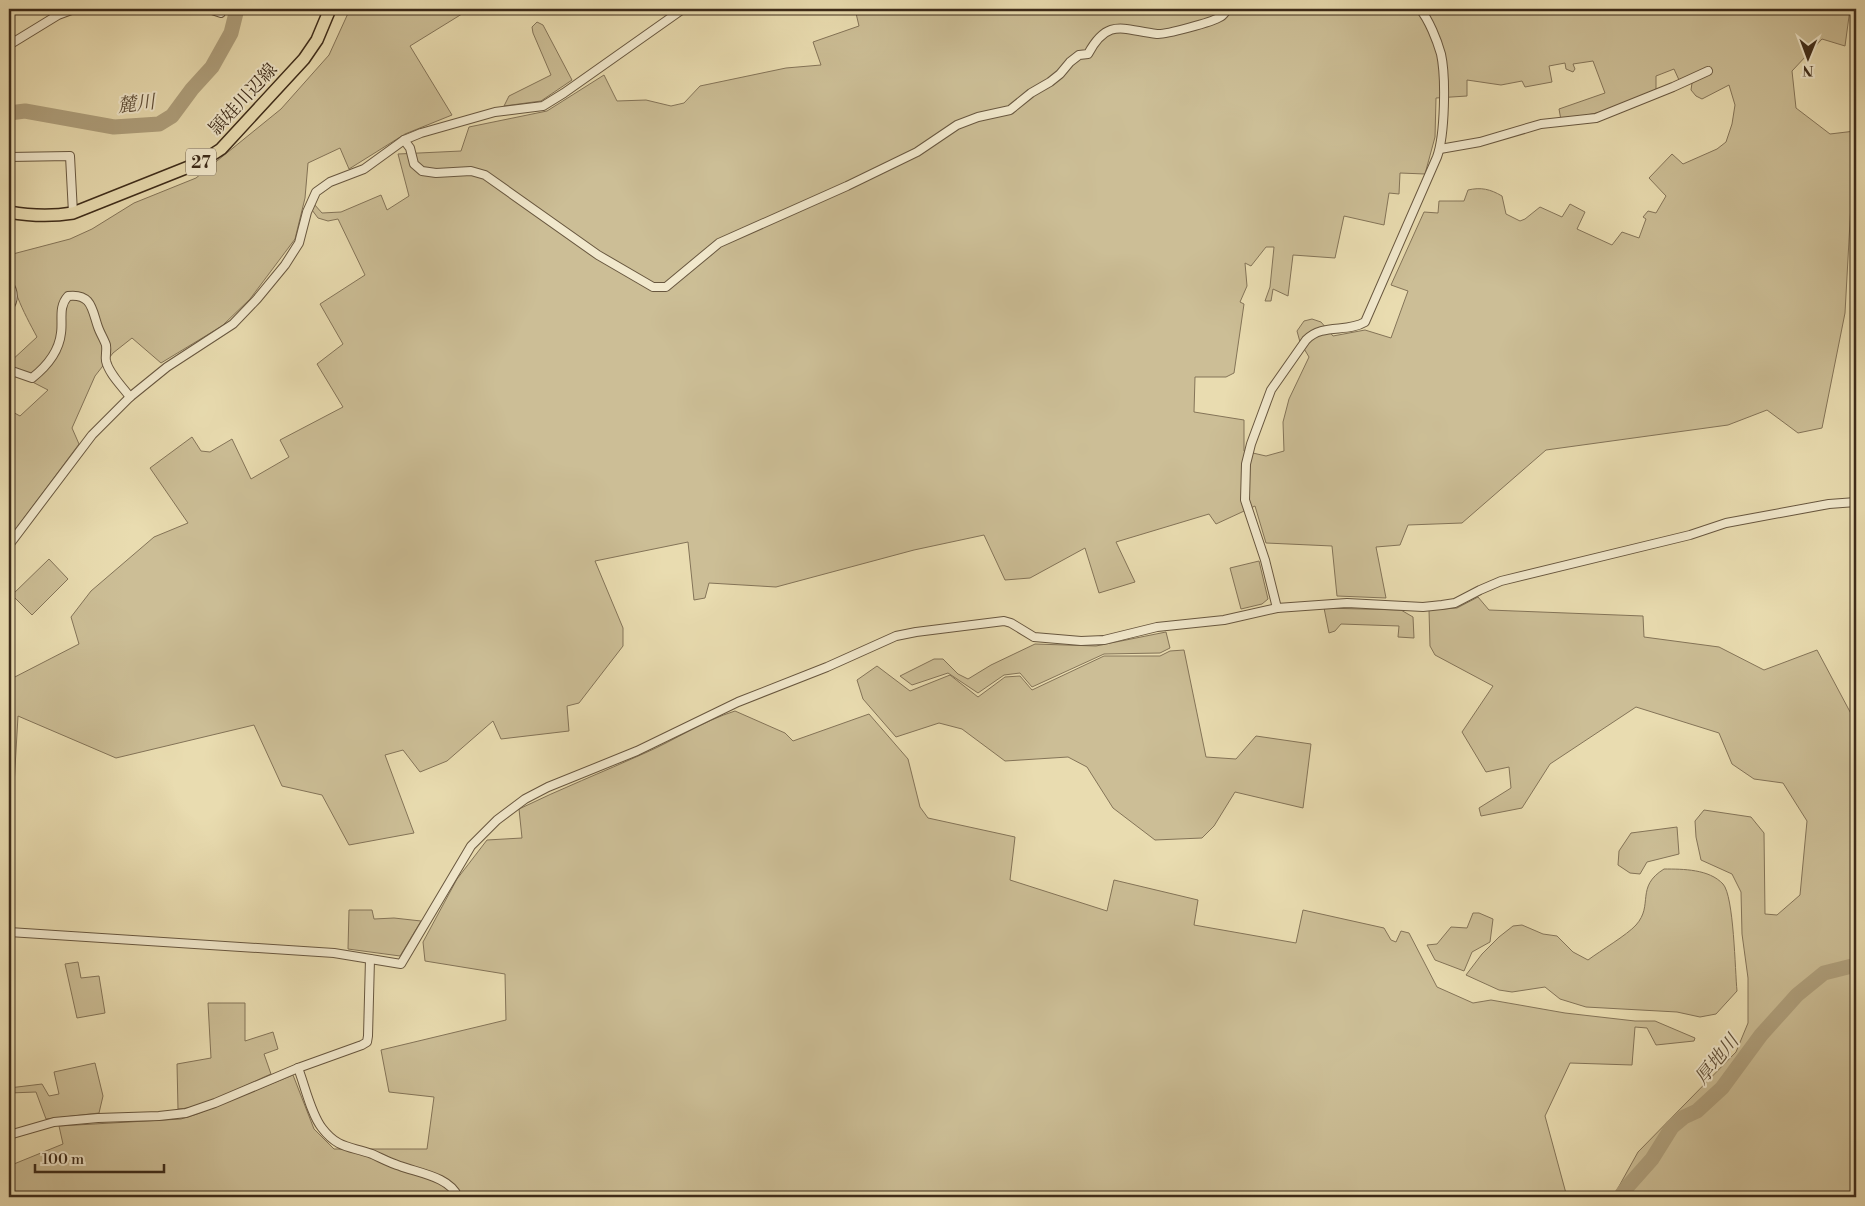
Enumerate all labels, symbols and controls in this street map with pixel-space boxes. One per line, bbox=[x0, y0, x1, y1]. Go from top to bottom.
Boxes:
north arrow bbox=[1782, 32, 1832, 82]
street label: 頴娃川辺線 bbox=[204, 59, 282, 140]
text: N bbox=[1802, 61, 1813, 79]
water label: 麓川 bbox=[116, 90, 158, 118]
road number: 27 bbox=[186, 148, 216, 176]
water label: 厚地川 bbox=[1690, 1028, 1745, 1089]
scale bar bbox=[35, 1141, 164, 1173]
text: 100 m bbox=[42, 1150, 84, 1169]

